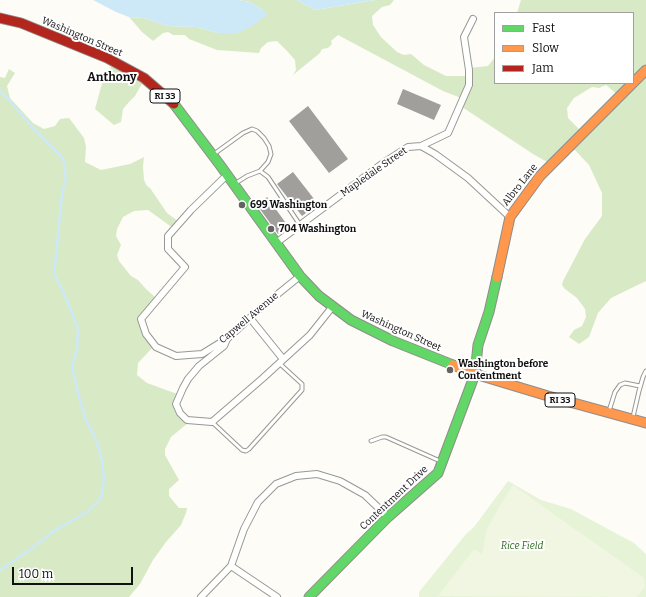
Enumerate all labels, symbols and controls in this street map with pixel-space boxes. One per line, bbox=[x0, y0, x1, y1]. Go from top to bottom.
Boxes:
legend bbox=[494, 12, 634, 84]
street label: Washington Street bbox=[40, 15, 124, 59]
text: Fast bbox=[532, 21, 555, 35]
text: Slow bbox=[532, 41, 559, 55]
text: Jam bbox=[532, 61, 554, 75]
district label: Anthony bbox=[87, 71, 137, 85]
road number: RI 33 bbox=[150, 89, 180, 103]
street label: Mapledale Street bbox=[338, 145, 410, 199]
street label: Albro Lane bbox=[500, 162, 540, 208]
place label: 699 Washington bbox=[250, 199, 327, 211]
marker: 699 Washington bbox=[237, 200, 247, 210]
place label: 704 Washington bbox=[279, 223, 356, 235]
marker: 704 Washington bbox=[266, 224, 276, 234]
street label: Capwell Avenue bbox=[217, 290, 281, 346]
street label: Washington Street bbox=[359, 308, 443, 354]
place label: Washington before Contentment bbox=[458, 358, 548, 382]
marker: Washington before Contentment bbox=[445, 365, 455, 375]
road number: RI 33 bbox=[545, 393, 575, 407]
street label: Contentment Drive bbox=[357, 463, 431, 533]
park label: Rice Field bbox=[501, 540, 543, 552]
scale bar bbox=[14, 559, 135, 585]
text: 100 m bbox=[19, 567, 53, 581]

